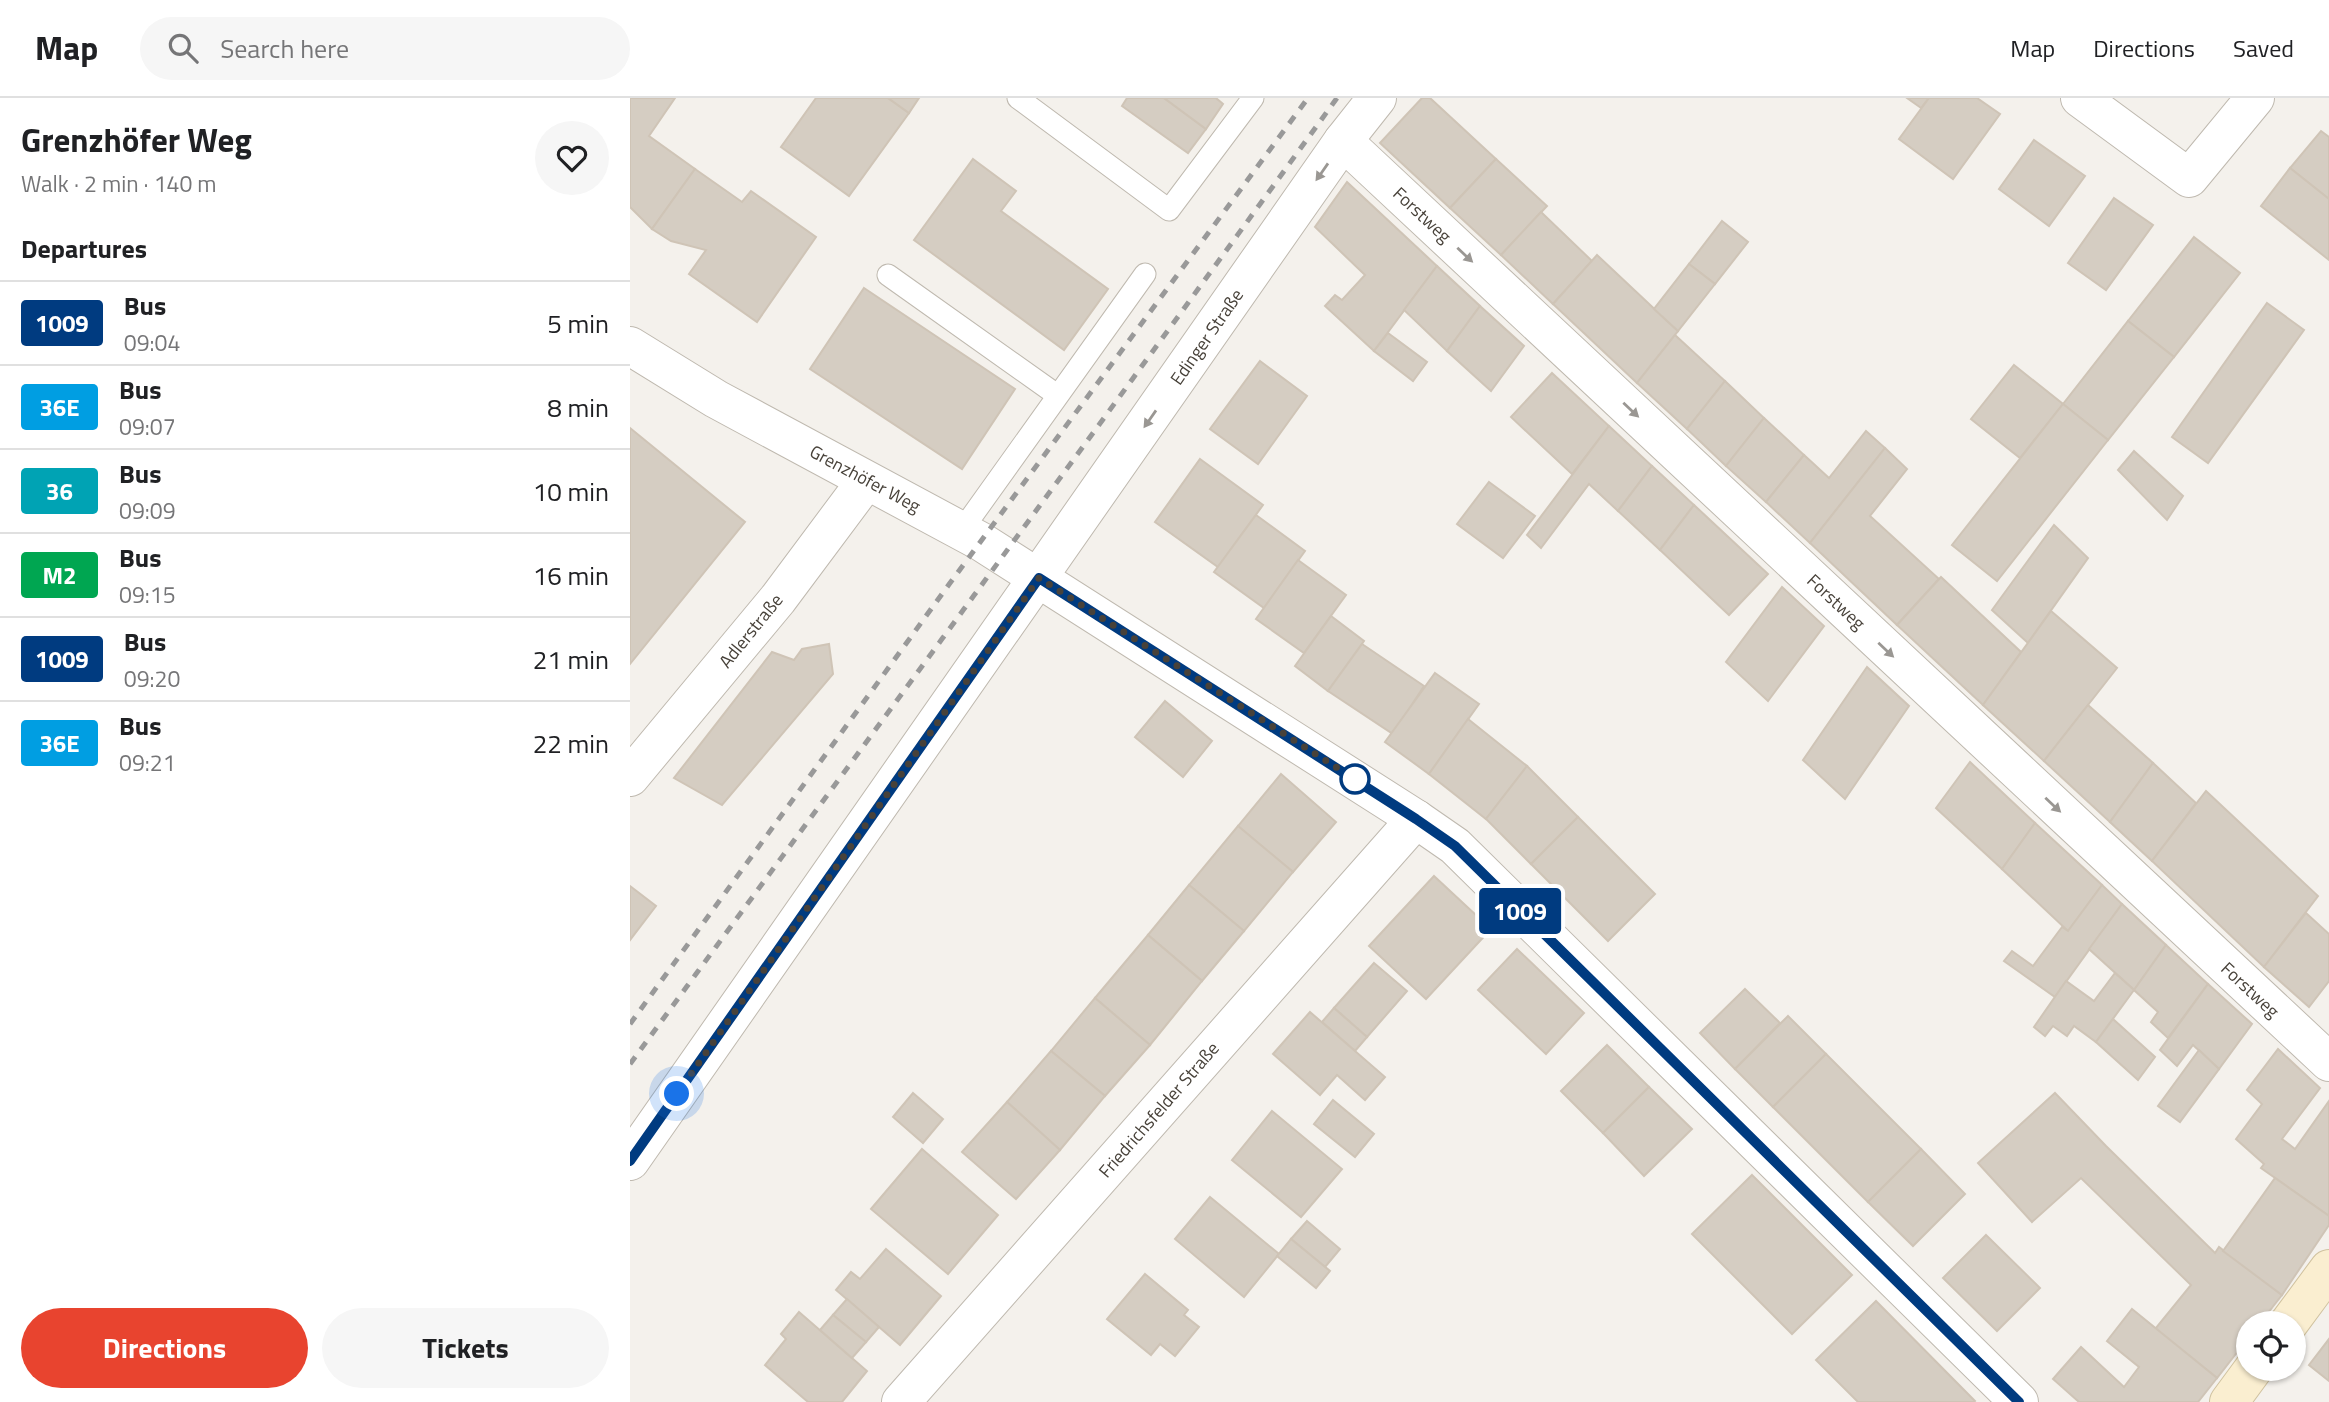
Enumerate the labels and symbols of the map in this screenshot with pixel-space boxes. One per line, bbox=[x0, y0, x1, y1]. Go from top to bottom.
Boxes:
one-way arrow bbox=[1315, 163, 1329, 181]
street label: Forstweg bbox=[1387, 180, 1458, 249]
one-way arrow bbox=[1456, 247, 1474, 263]
street label: Edinger Straße bbox=[1163, 283, 1250, 390]
one-way arrow bbox=[1622, 402, 1639, 418]
one-way arrow bbox=[1143, 410, 1157, 428]
street label: Grenzhöfer Weg bbox=[805, 438, 926, 519]
street label: Forstweg bbox=[1801, 567, 1872, 636]
street label: Adlerstraße bbox=[712, 588, 789, 674]
one-way arrow bbox=[1877, 641, 1894, 657]
unlabelled marker bbox=[1340, 764, 1370, 794]
one-way arrow bbox=[2044, 797, 2061, 813]
line badge: 1009 bbox=[1471, 888, 1569, 934]
street label: Forstweg bbox=[2215, 955, 2286, 1024]
street label: Friedrichsfelder Straße bbox=[1092, 1036, 1225, 1184]
your location bbox=[659, 1076, 694, 1111]

